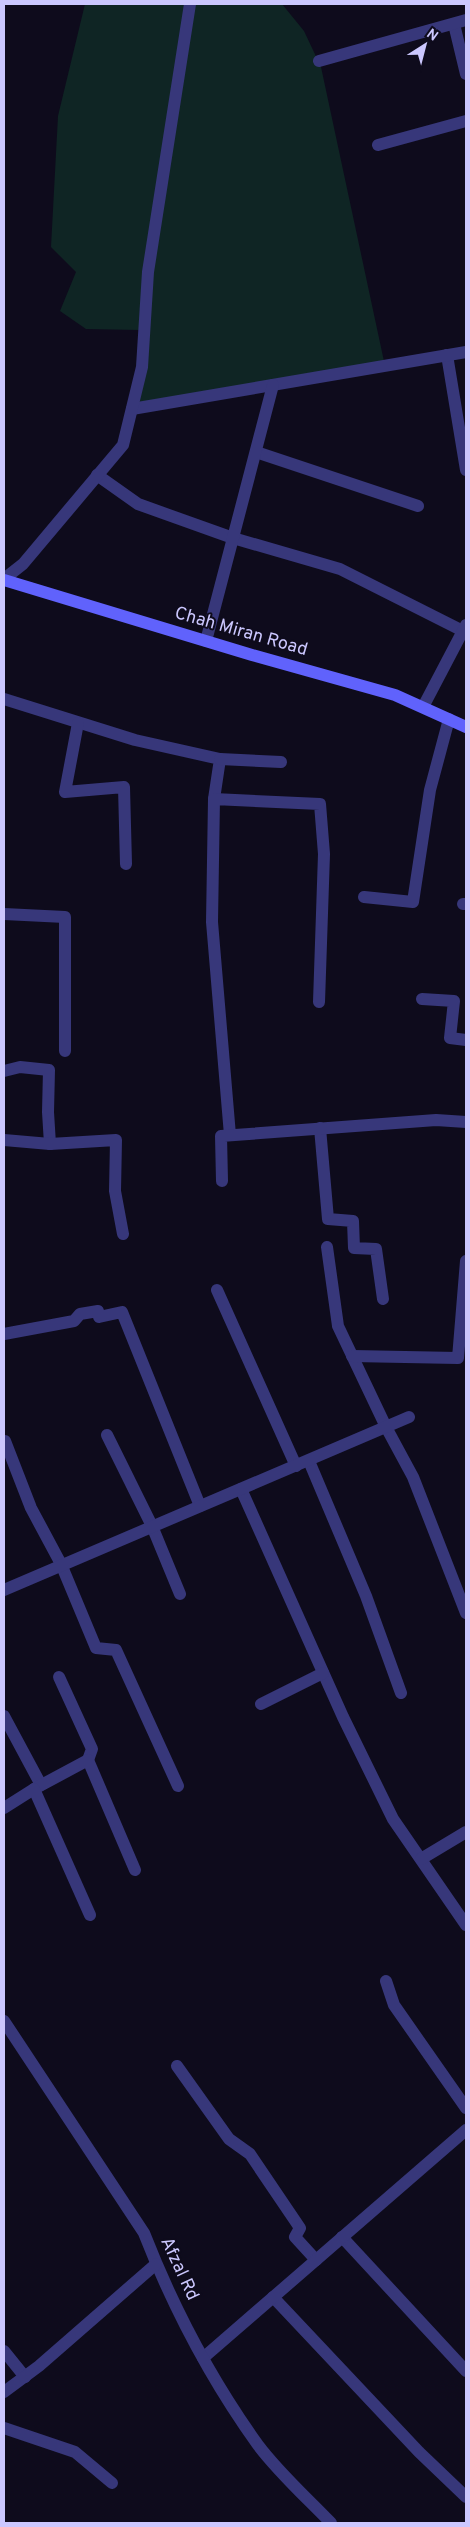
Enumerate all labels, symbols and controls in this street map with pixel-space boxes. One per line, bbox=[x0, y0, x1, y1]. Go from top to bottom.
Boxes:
north arrow bbox=[400, 20, 450, 70]
text: N bbox=[423, 26, 441, 46]
street label: Chah Miran Road bbox=[172, 602, 310, 662]
street label: Afzal Rd bbox=[154, 2234, 204, 2304]

